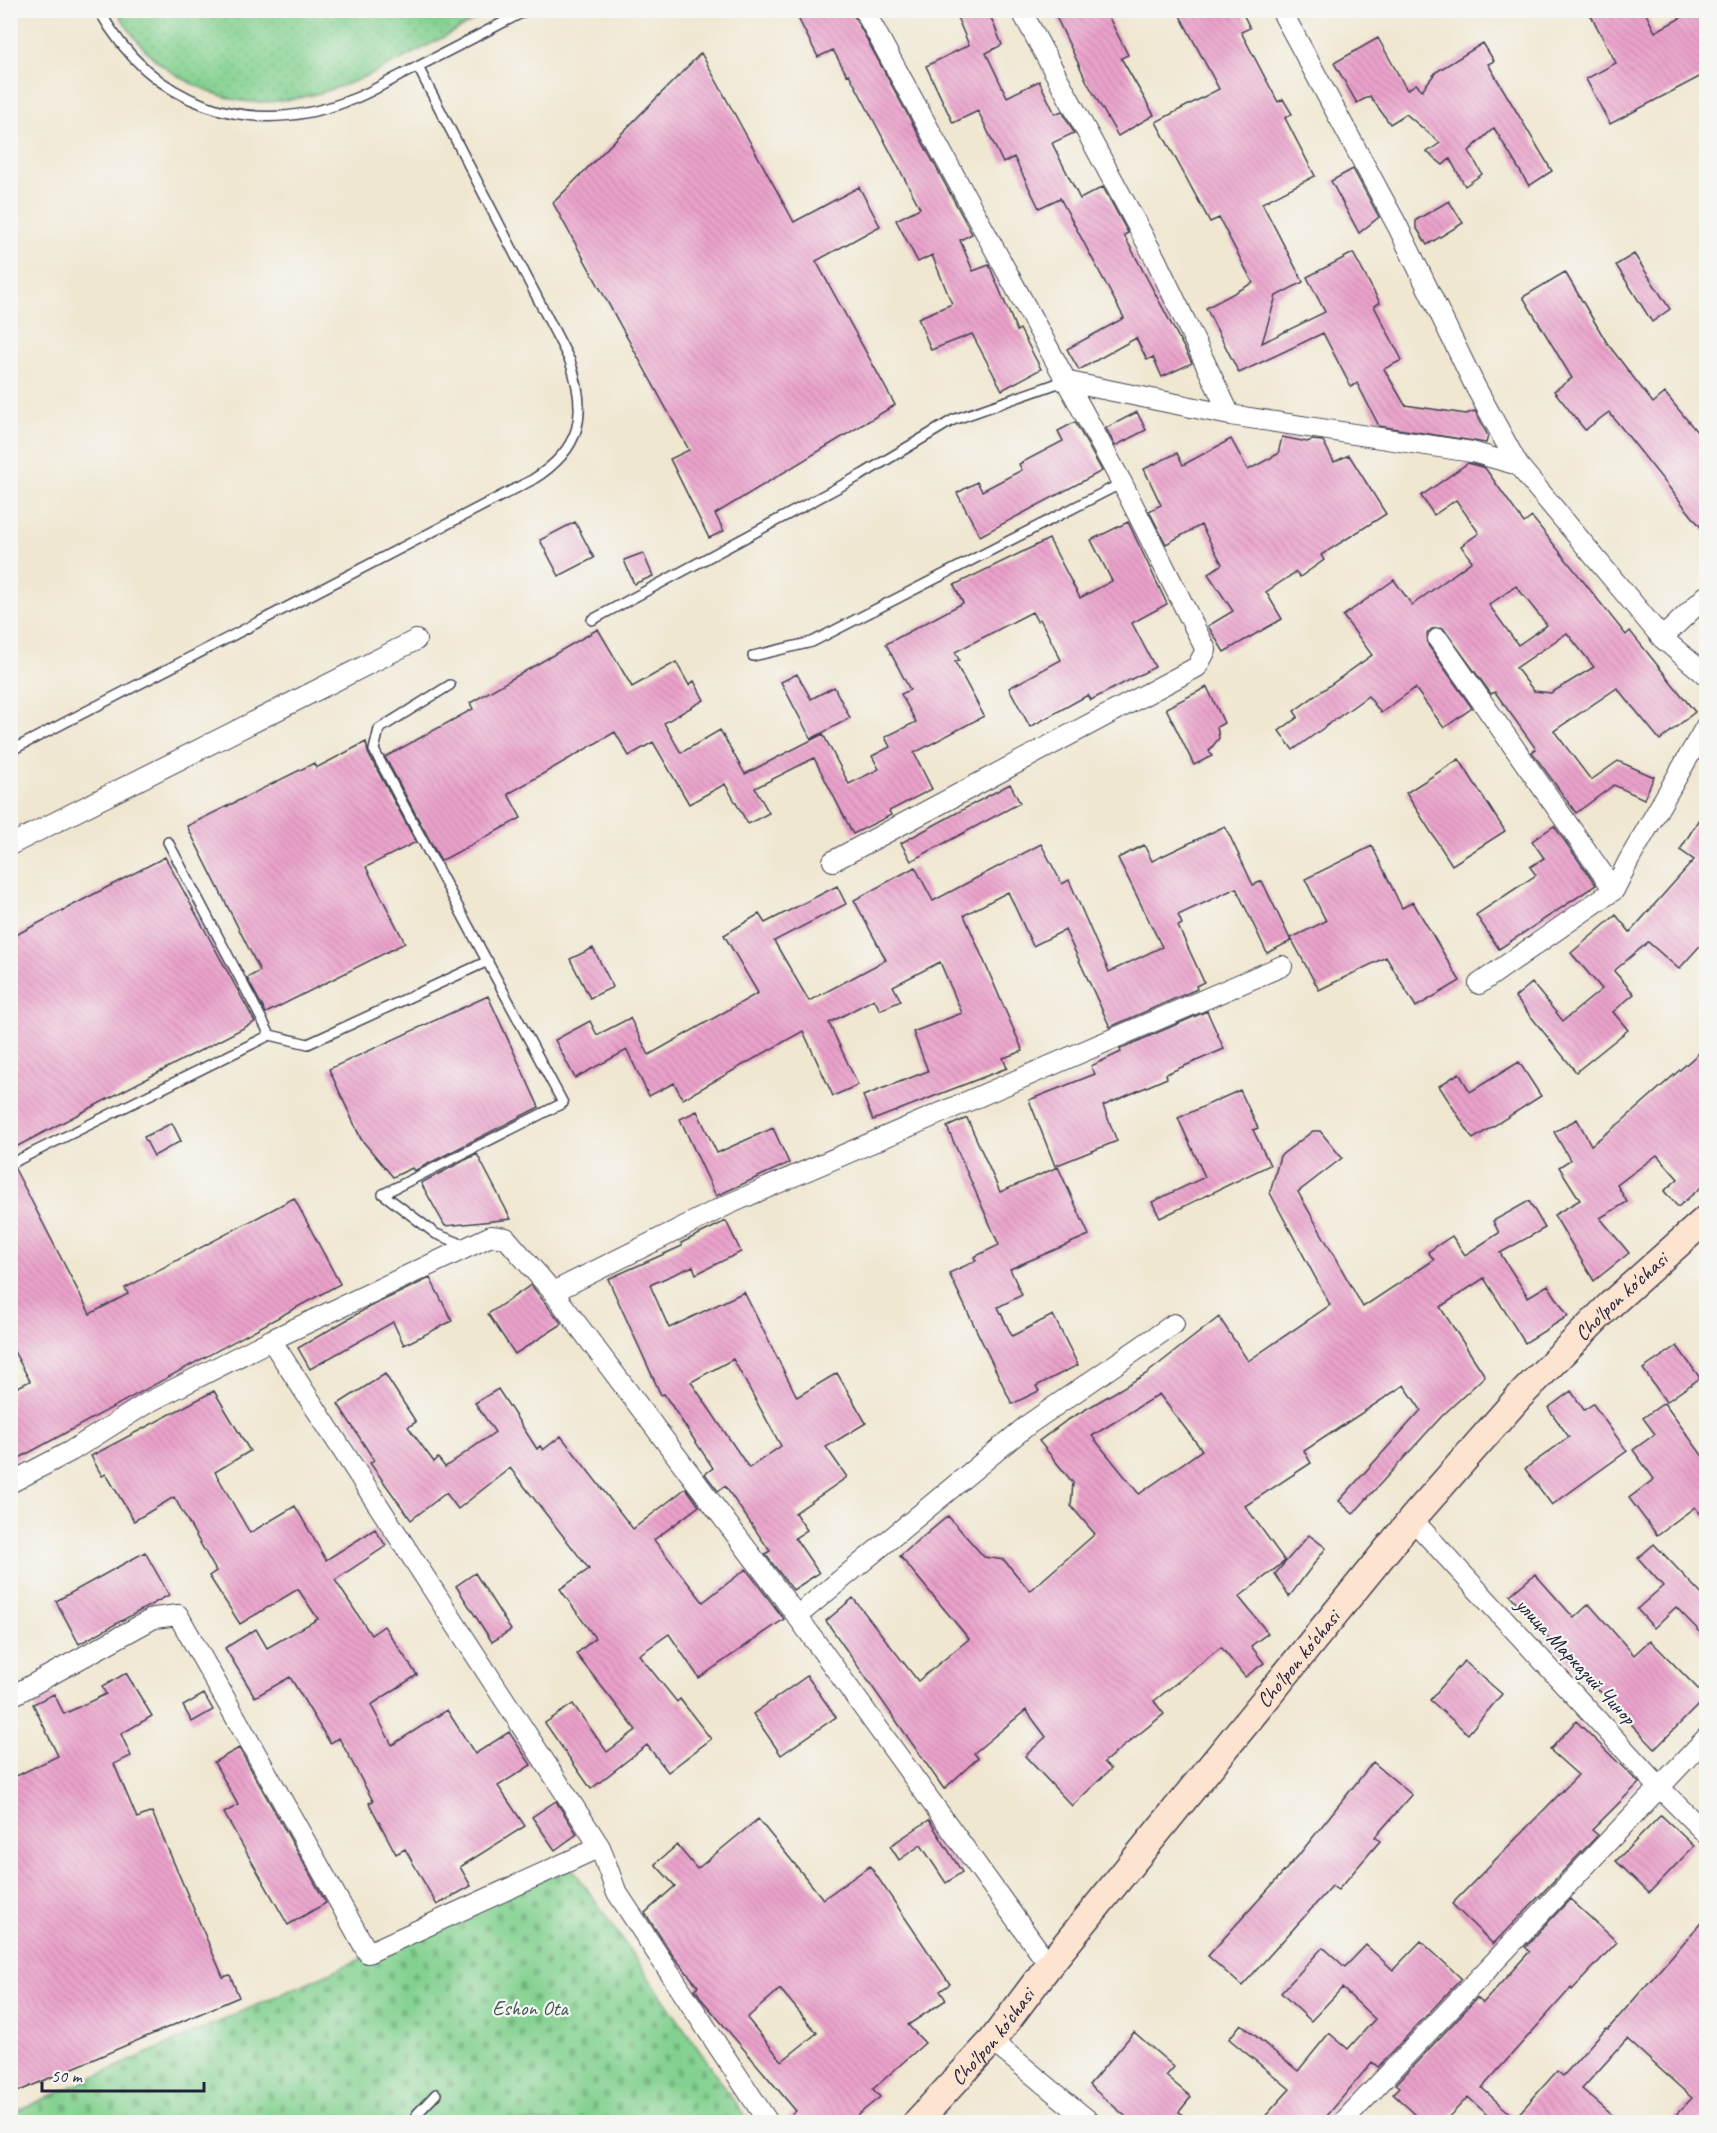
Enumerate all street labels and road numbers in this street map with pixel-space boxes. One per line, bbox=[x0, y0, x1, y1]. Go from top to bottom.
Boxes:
street label: Cho'lpon ko'chasi bbox=[1569, 1245, 1675, 1346]
street label: улица Марказий Чинор bbox=[1509, 1591, 1642, 1731]
street label: Cho'lpon ko'chasi bbox=[1251, 1603, 1347, 1713]
street label: Cho'lpon ko'chasi bbox=[945, 1981, 1042, 2090]

